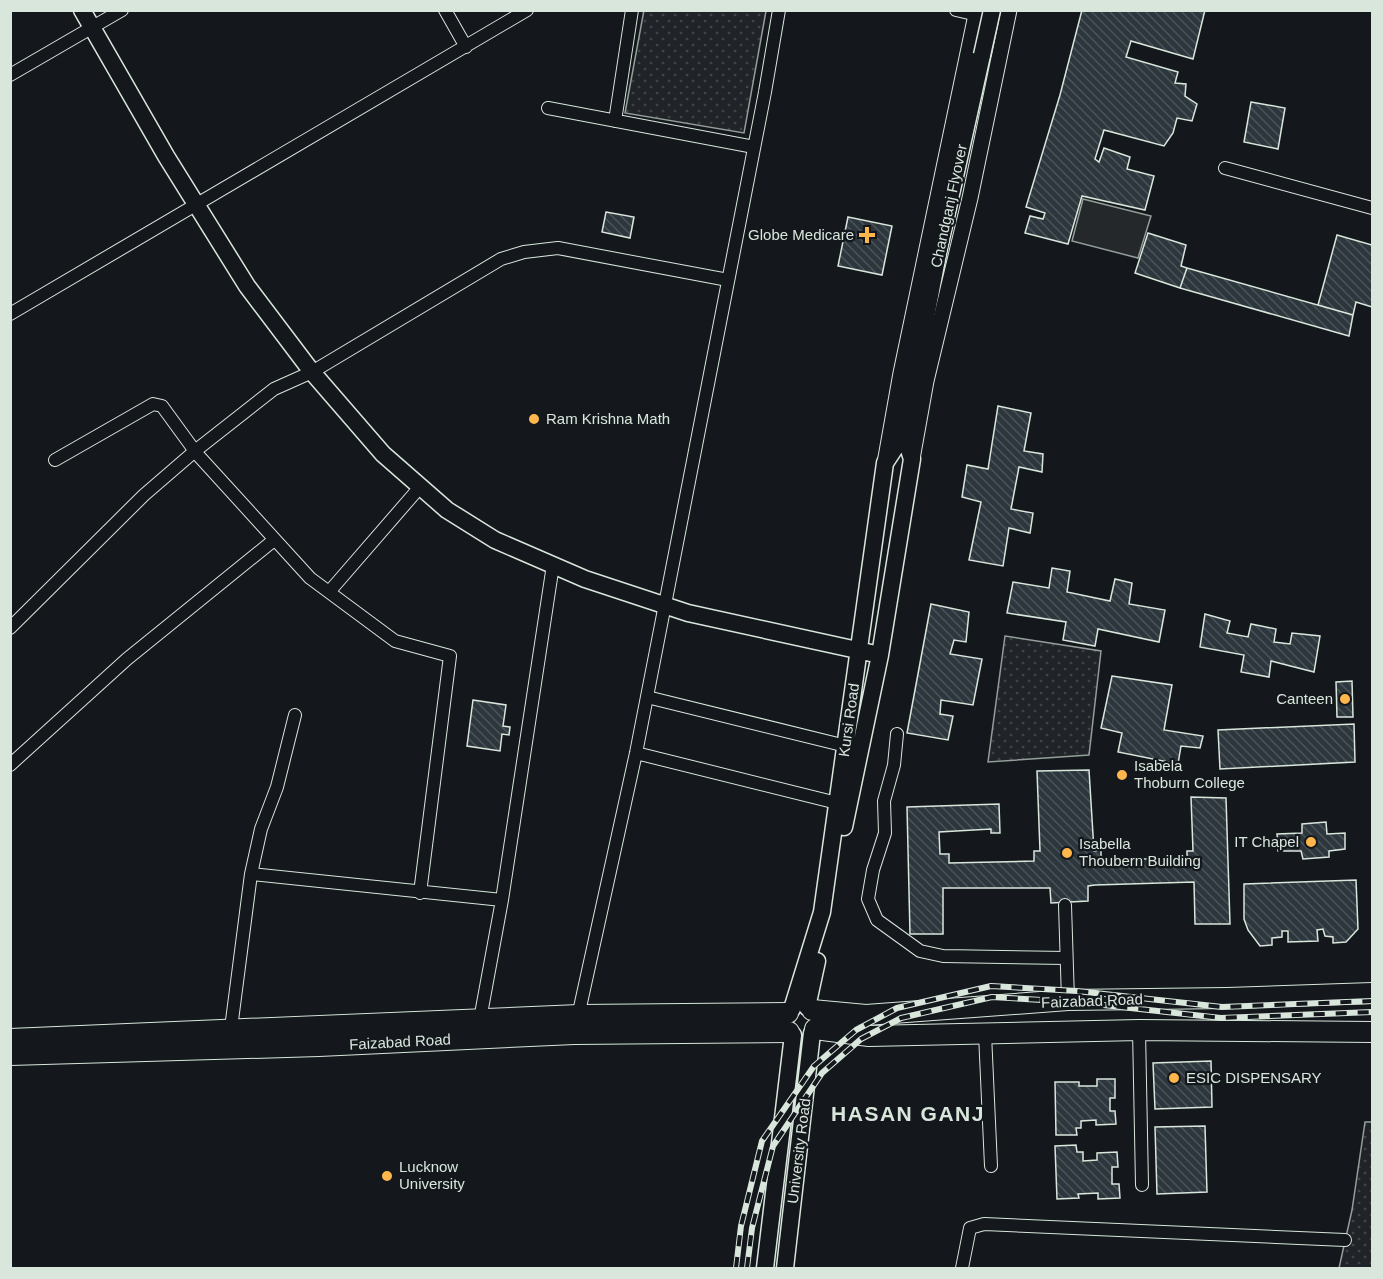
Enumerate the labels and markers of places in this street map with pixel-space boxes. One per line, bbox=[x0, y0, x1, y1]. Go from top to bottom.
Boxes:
place label: Globe Medicare bbox=[748, 226, 854, 243]
marker: Globe Medicare bbox=[858, 226, 876, 244]
place label: Ram Krishna Math bbox=[546, 410, 670, 427]
marker: Ram Krishna Math bbox=[527, 412, 541, 426]
place label: Canteen bbox=[1276, 690, 1333, 707]
marker: Canteen bbox=[1338, 692, 1352, 706]
place label: Isabela Thoburn College bbox=[1134, 757, 1245, 791]
marker: Isabela Thoburn College bbox=[1115, 768, 1129, 782]
place label: IT Chapel bbox=[1234, 833, 1299, 850]
place label: Isabella Thoubern Building bbox=[1079, 835, 1201, 869]
marker: IT Chapel bbox=[1304, 835, 1318, 849]
marker: Isabella Thoubern Building bbox=[1060, 846, 1074, 860]
place label: ESIC DISPENSARY bbox=[1186, 1069, 1322, 1086]
marker: ESIC DISPENSARY bbox=[1167, 1071, 1181, 1085]
place label: Lucknow University bbox=[399, 1158, 465, 1192]
marker: Lucknow University bbox=[380, 1169, 394, 1183]

